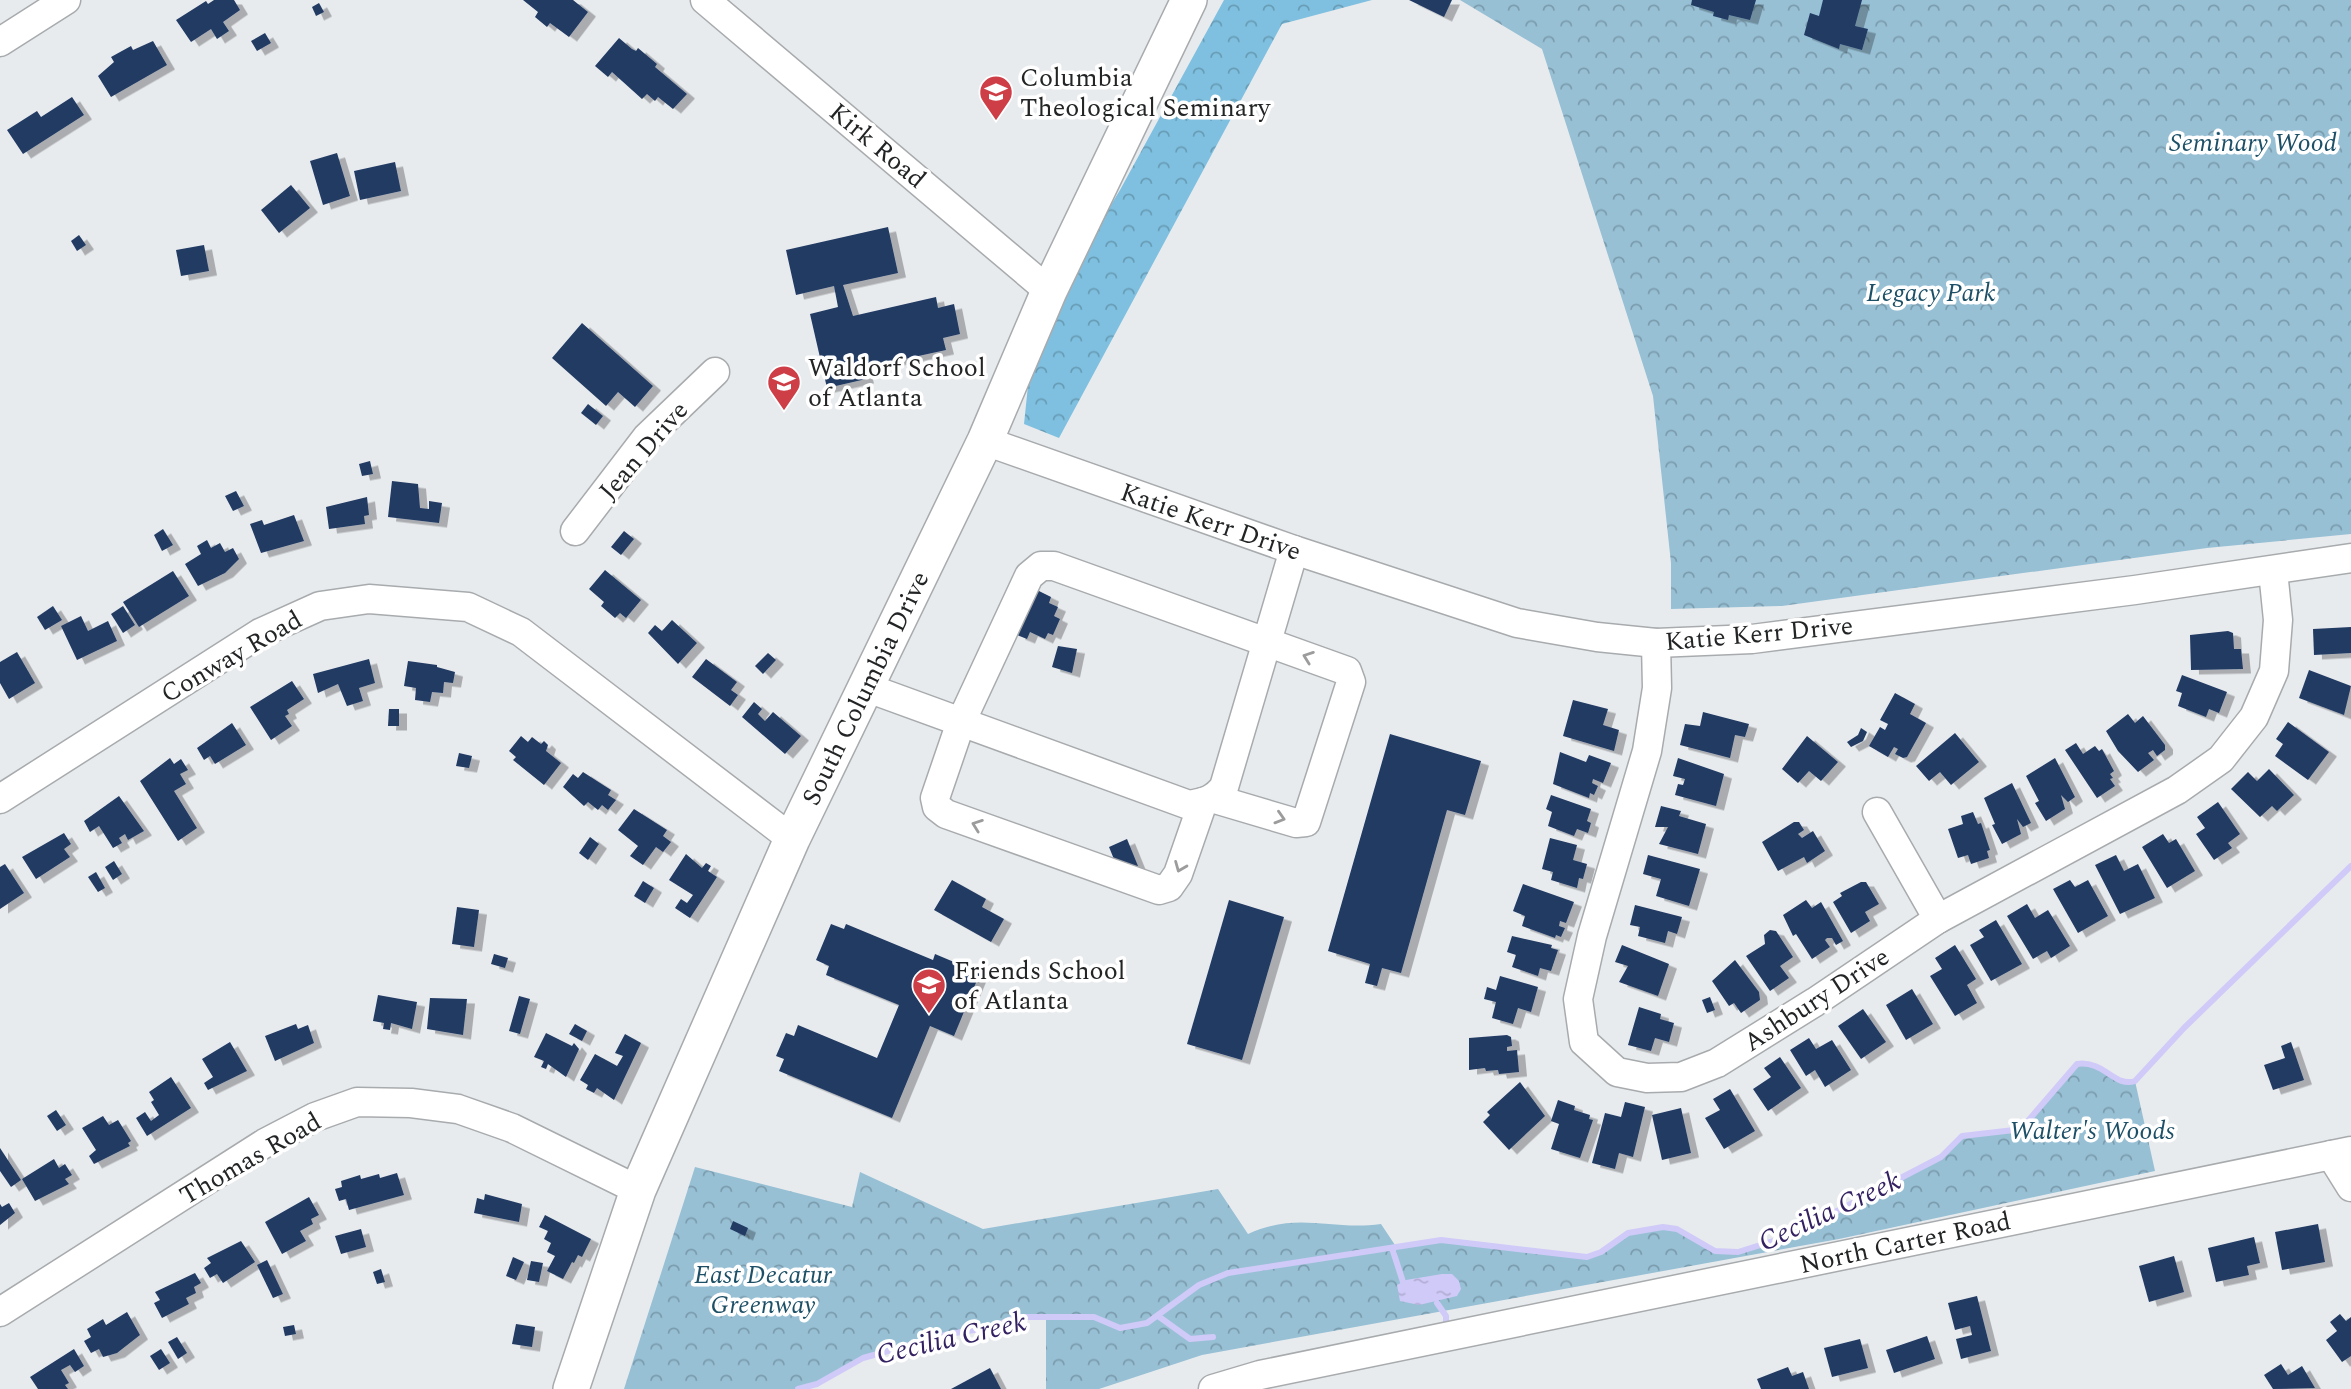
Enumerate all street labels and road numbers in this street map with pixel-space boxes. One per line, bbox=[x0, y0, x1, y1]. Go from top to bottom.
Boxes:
street label: Kirk Road bbox=[820, 93, 935, 199]
street label: Jean Drive bbox=[589, 392, 698, 509]
street label: Katie Kerr Drive bbox=[1115, 472, 1306, 572]
street label: South Columbia Drive bbox=[792, 564, 940, 813]
street label: Conway Road bbox=[153, 600, 310, 714]
street label: Katie Kerr Drive bbox=[1663, 606, 1855, 662]
street label: Ashbury Drive bbox=[1735, 937, 1898, 1062]
street label: Thomas Road bbox=[172, 1102, 329, 1216]
street label: North Carter Road bbox=[1796, 1201, 2015, 1285]

